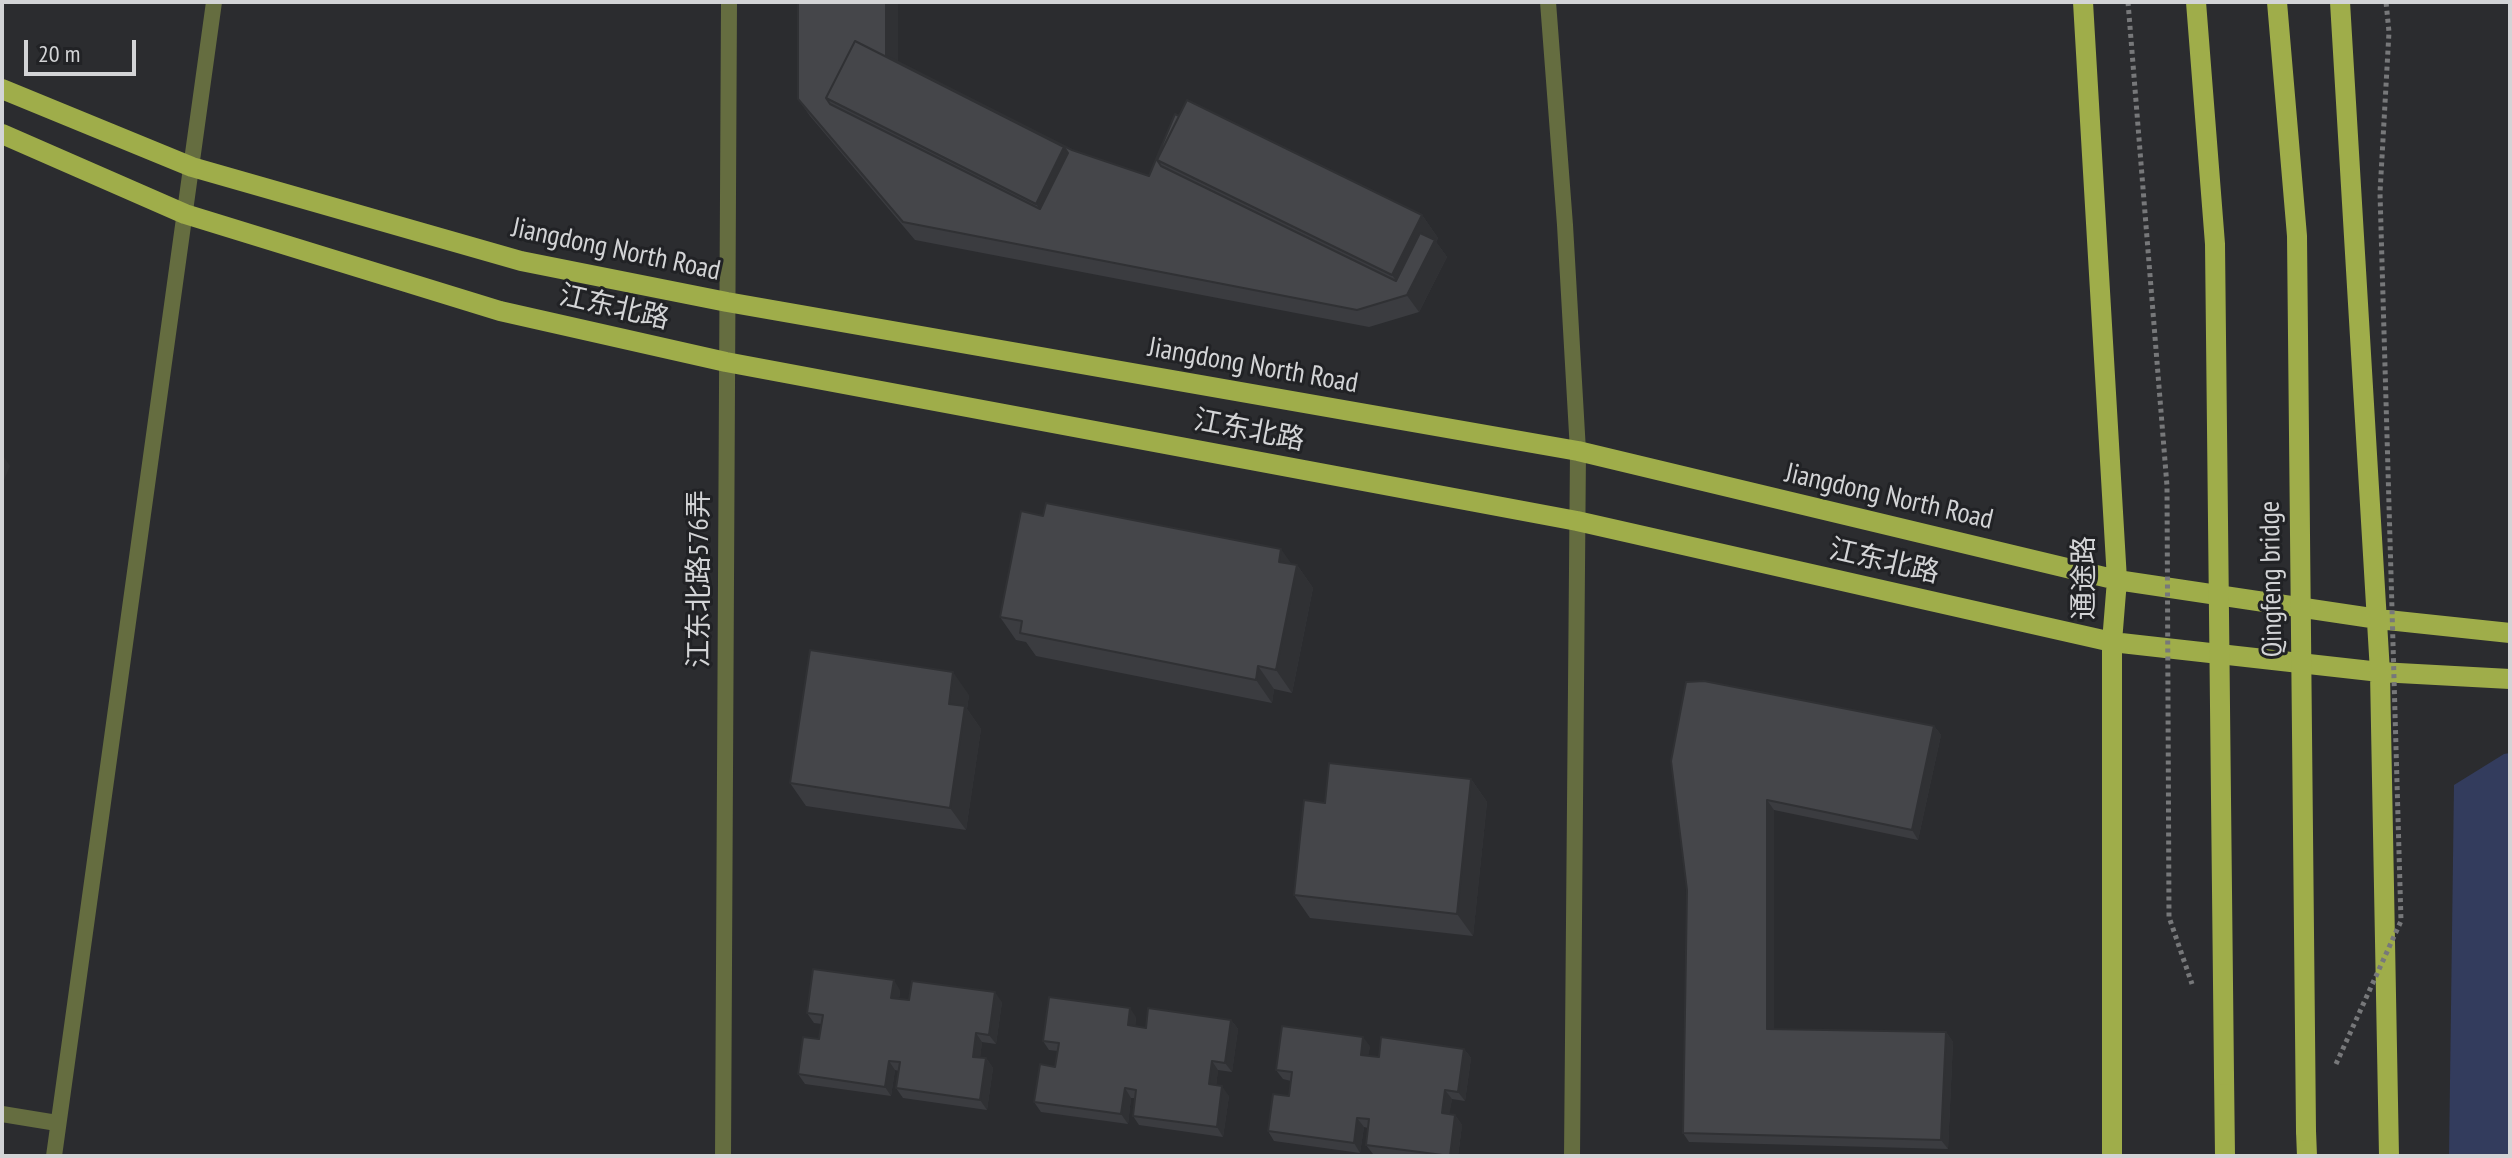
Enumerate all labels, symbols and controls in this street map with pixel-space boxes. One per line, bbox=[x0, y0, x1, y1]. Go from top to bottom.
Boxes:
scale bar bbox=[28, 24, 140, 74]
text: 20 m bbox=[38, 38, 80, 69]
street label: Jiangdong North Road bbox=[509, 212, 723, 288]
street label: 江东北路 bbox=[556, 279, 672, 337]
street label: Jiangdong North Road bbox=[1146, 331, 1360, 401]
street label: 江东北路 bbox=[1191, 404, 1307, 458]
street label: Jiangdong North Road bbox=[1782, 457, 1996, 537]
street label: 江东北路576弄 bbox=[683, 490, 717, 668]
street label: Qingfeng bridge bbox=[2254, 501, 2290, 657]
street label: 江东北路 bbox=[1826, 533, 1942, 591]
street label: 通途路 bbox=[2068, 536, 2102, 620]

